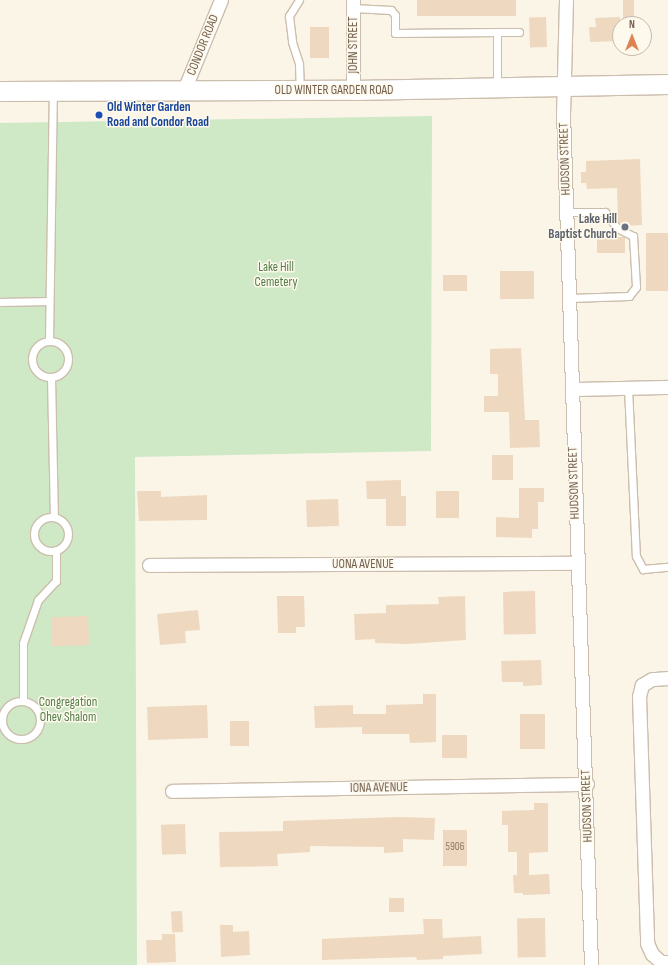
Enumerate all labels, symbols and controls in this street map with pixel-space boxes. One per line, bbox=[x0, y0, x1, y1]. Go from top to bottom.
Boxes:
street label: CONDOR ROAD bbox=[184, 12, 222, 78]
street label: JOHN STREET bbox=[345, 16, 361, 74]
north arrow bbox=[612, 16, 652, 56]
text: N bbox=[629, 18, 635, 31]
street label: OLD WINTER GARDEN ROAD bbox=[275, 82, 393, 98]
place label: Old Winter Garden Road and Condor Road bbox=[107, 100, 209, 131]
marker: Old Winter Garden Road and Condor Road bbox=[94, 110, 104, 120]
street label: HUDSON STREET bbox=[556, 122, 574, 196]
place label: Lake Hill Baptist Church bbox=[548, 212, 617, 243]
marker: Lake Hill Baptist Church bbox=[620, 222, 630, 232]
park label: Lake Hill Cemetery bbox=[255, 260, 297, 291]
street label: HUDSON STREET bbox=[565, 446, 583, 520]
street label: UONA AVENUE bbox=[332, 556, 394, 572]
park label: Congregation Ohev Shalom bbox=[39, 695, 97, 726]
street label: HUDSON STREET bbox=[578, 769, 596, 843]
street label: IONA AVENUE bbox=[350, 780, 408, 796]
house number: 5906 bbox=[445, 840, 465, 854]

